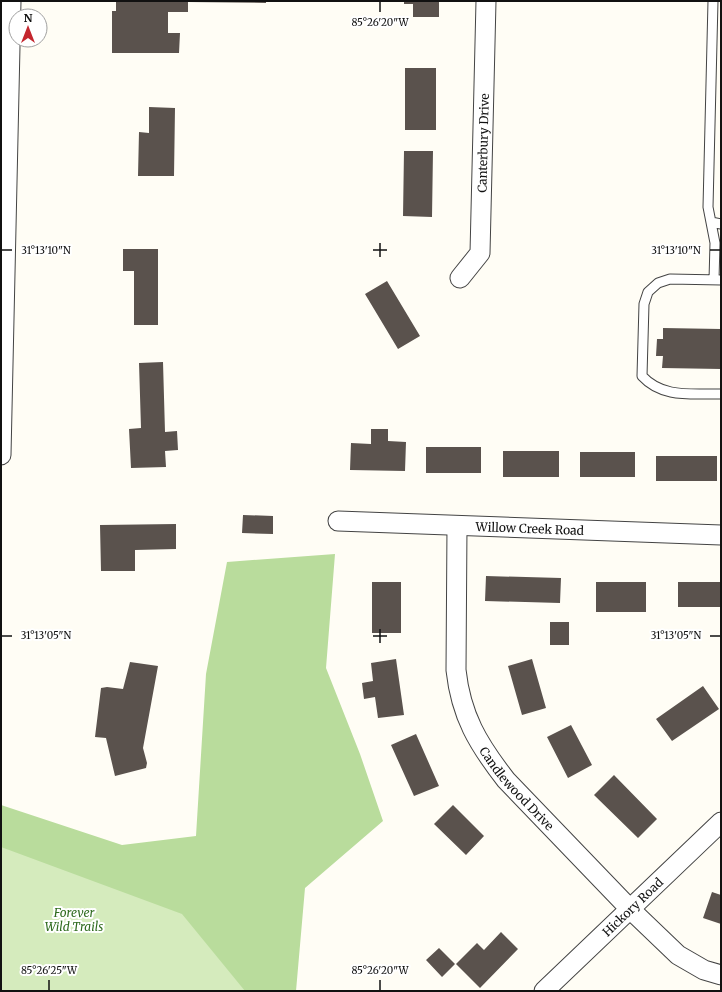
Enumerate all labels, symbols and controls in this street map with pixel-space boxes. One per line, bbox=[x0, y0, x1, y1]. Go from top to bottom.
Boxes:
north arrow bbox=[8, 8, 48, 48]
text: N bbox=[24, 11, 33, 25]
text: 85°26'20"W bbox=[352, 16, 410, 29]
street label: Canterbury Drive bbox=[474, 93, 491, 193]
text: 31°13'10"N bbox=[21, 244, 71, 257]
text: 31°13'10"N bbox=[651, 244, 701, 257]
street label: Willow Creek Road bbox=[474, 519, 584, 537]
text: 31°13'05"N bbox=[21, 629, 71, 642]
text: 31°13'05"N bbox=[651, 629, 701, 642]
street label: Candlewood Drive bbox=[477, 744, 557, 833]
street label: Hickory Road bbox=[599, 874, 666, 939]
park label: Forever Wild Trails bbox=[45, 905, 103, 934]
text: 85°26'25"W bbox=[21, 964, 78, 977]
text: 85°26'20"W bbox=[352, 964, 410, 977]

